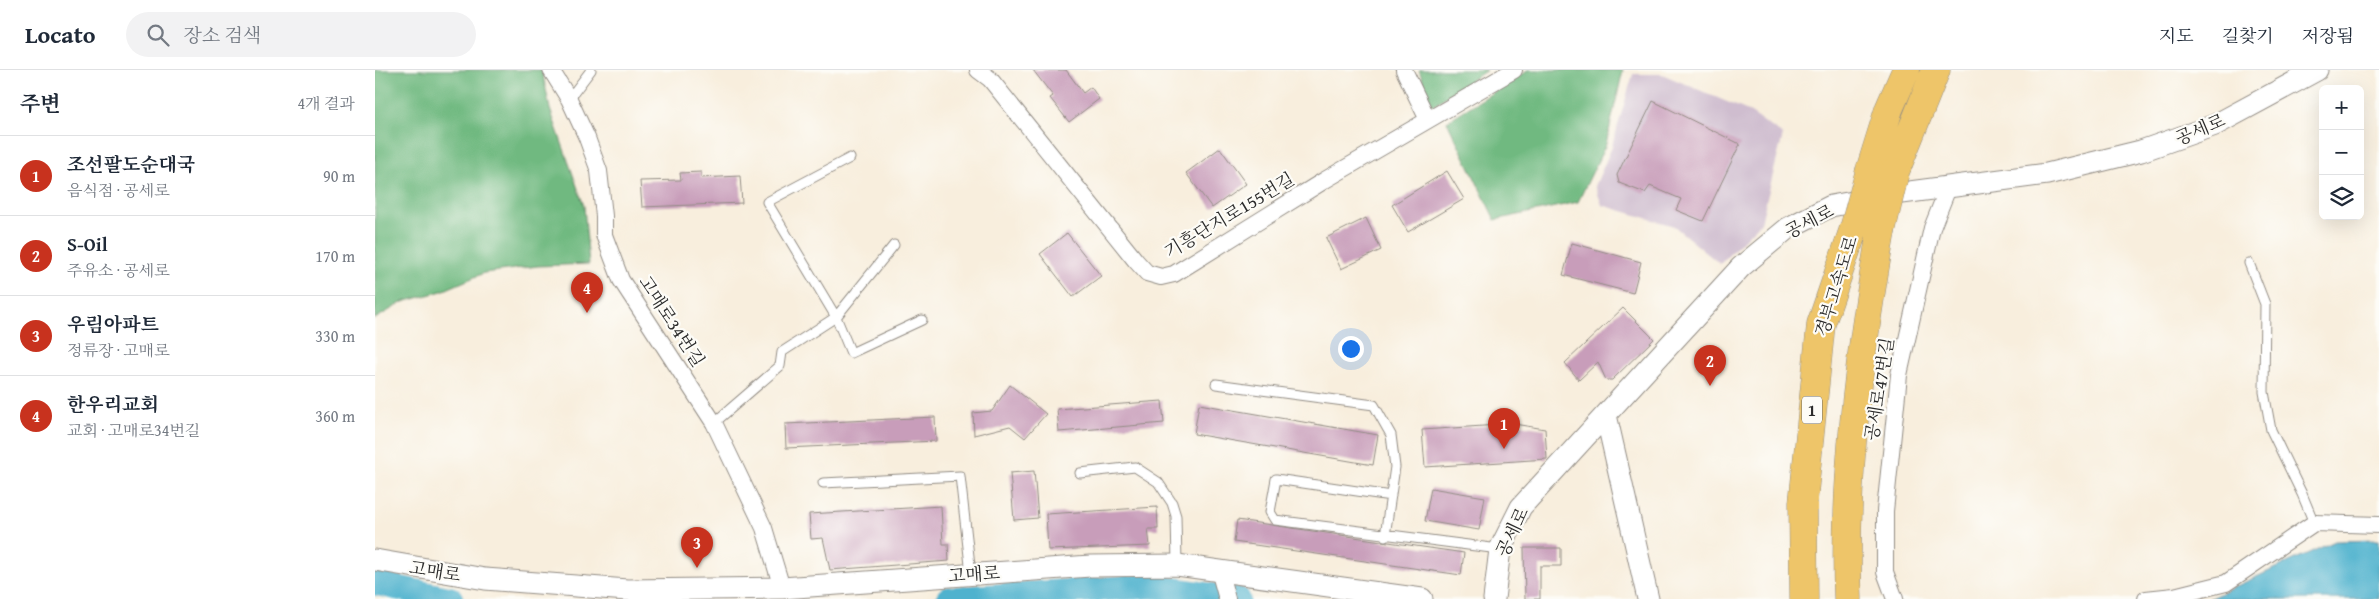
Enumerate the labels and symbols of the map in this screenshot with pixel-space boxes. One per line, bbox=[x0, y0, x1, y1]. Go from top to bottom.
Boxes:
street label: 공세로 bbox=[2171, 106, 2229, 152]
street label: 기흥단지로155번길 bbox=[1159, 165, 1299, 265]
street label: 공세로 bbox=[1780, 197, 1838, 245]
street label: 경부고속도로 bbox=[1808, 232, 1864, 340]
street label: 고매로34번길 bbox=[632, 270, 712, 372]
pin: 4 bbox=[571, 272, 603, 313]
street label: 공세로47번길 bbox=[1858, 335, 1900, 443]
your location bbox=[1338, 336, 1364, 362]
pin: 2 bbox=[1694, 345, 1726, 386]
road number: 1 bbox=[1802, 396, 1822, 424]
pin: 1 bbox=[1488, 408, 1520, 449]
street label: 공세로 bbox=[1489, 503, 1535, 561]
pin: 3 bbox=[681, 527, 713, 568]
street label: 고매로 bbox=[407, 554, 463, 588]
street label: 고매로 bbox=[947, 559, 1001, 589]

